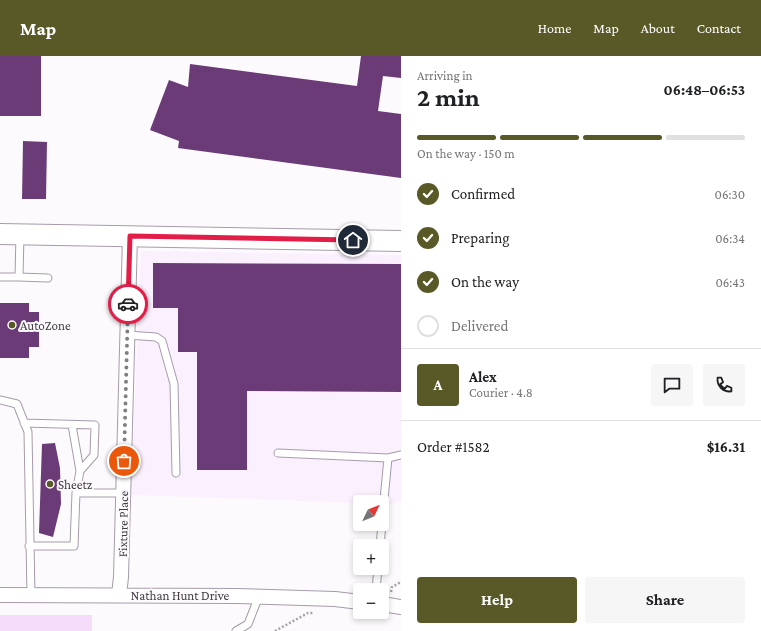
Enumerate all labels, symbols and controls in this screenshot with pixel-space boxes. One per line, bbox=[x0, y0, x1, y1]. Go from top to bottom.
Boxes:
text: Map bbox=[20, 18, 56, 39]
text: Home bbox=[538, 20, 571, 36]
text: Map bbox=[593, 20, 619, 36]
text: About bbox=[641, 20, 675, 36]
text: Contact bbox=[697, 20, 741, 36]
text: Arriving in bbox=[417, 68, 473, 83]
text: 06:48–06:53 bbox=[664, 82, 745, 98]
text: 2 min bbox=[417, 83, 480, 112]
text: On the way · 150 m bbox=[417, 146, 515, 161]
icon: check bbox=[417, 183, 439, 205]
text: Confirmed bbox=[451, 186, 515, 202]
text: 06:30 bbox=[715, 187, 745, 202]
pin bbox=[336, 223, 370, 257]
icon: check bbox=[417, 227, 439, 249]
icon: home bbox=[342, 229, 364, 251]
text: Preparing bbox=[451, 230, 510, 246]
text: 06:34 bbox=[715, 231, 745, 246]
icon: check bbox=[417, 271, 439, 293]
text: On the way bbox=[451, 274, 519, 290]
text: 06:43 bbox=[715, 275, 745, 290]
courier bbox=[108, 284, 148, 324]
icon: car bbox=[117, 293, 139, 315]
place label: AutoZone bbox=[20, 318, 71, 333]
text: Delivered bbox=[451, 318, 508, 334]
marker: AutoZone bbox=[7, 320, 17, 330]
button: chat bbox=[651, 364, 693, 406]
button: phone bbox=[703, 364, 745, 406]
text: Alex bbox=[469, 369, 497, 385]
text: A bbox=[434, 377, 442, 393]
text: Courier · 4.8 bbox=[469, 385, 533, 400]
text: Order #1582 bbox=[417, 439, 490, 455]
text: $16.31 bbox=[707, 439, 745, 455]
pin bbox=[107, 444, 141, 478]
icon: bag bbox=[113, 450, 135, 472]
place label: Sheetz bbox=[58, 477, 93, 492]
marker: Sheetz bbox=[45, 479, 55, 489]
street label: Fixture Place bbox=[115, 490, 131, 557]
north arrow bbox=[353, 495, 389, 531]
map controls bbox=[353, 495, 389, 619]
button: + bbox=[353, 539, 389, 575]
button: Help bbox=[417, 577, 577, 623]
button: Share bbox=[585, 577, 745, 623]
button: − bbox=[353, 583, 389, 619]
street label: Nathan Hunt Drive bbox=[131, 588, 230, 603]

